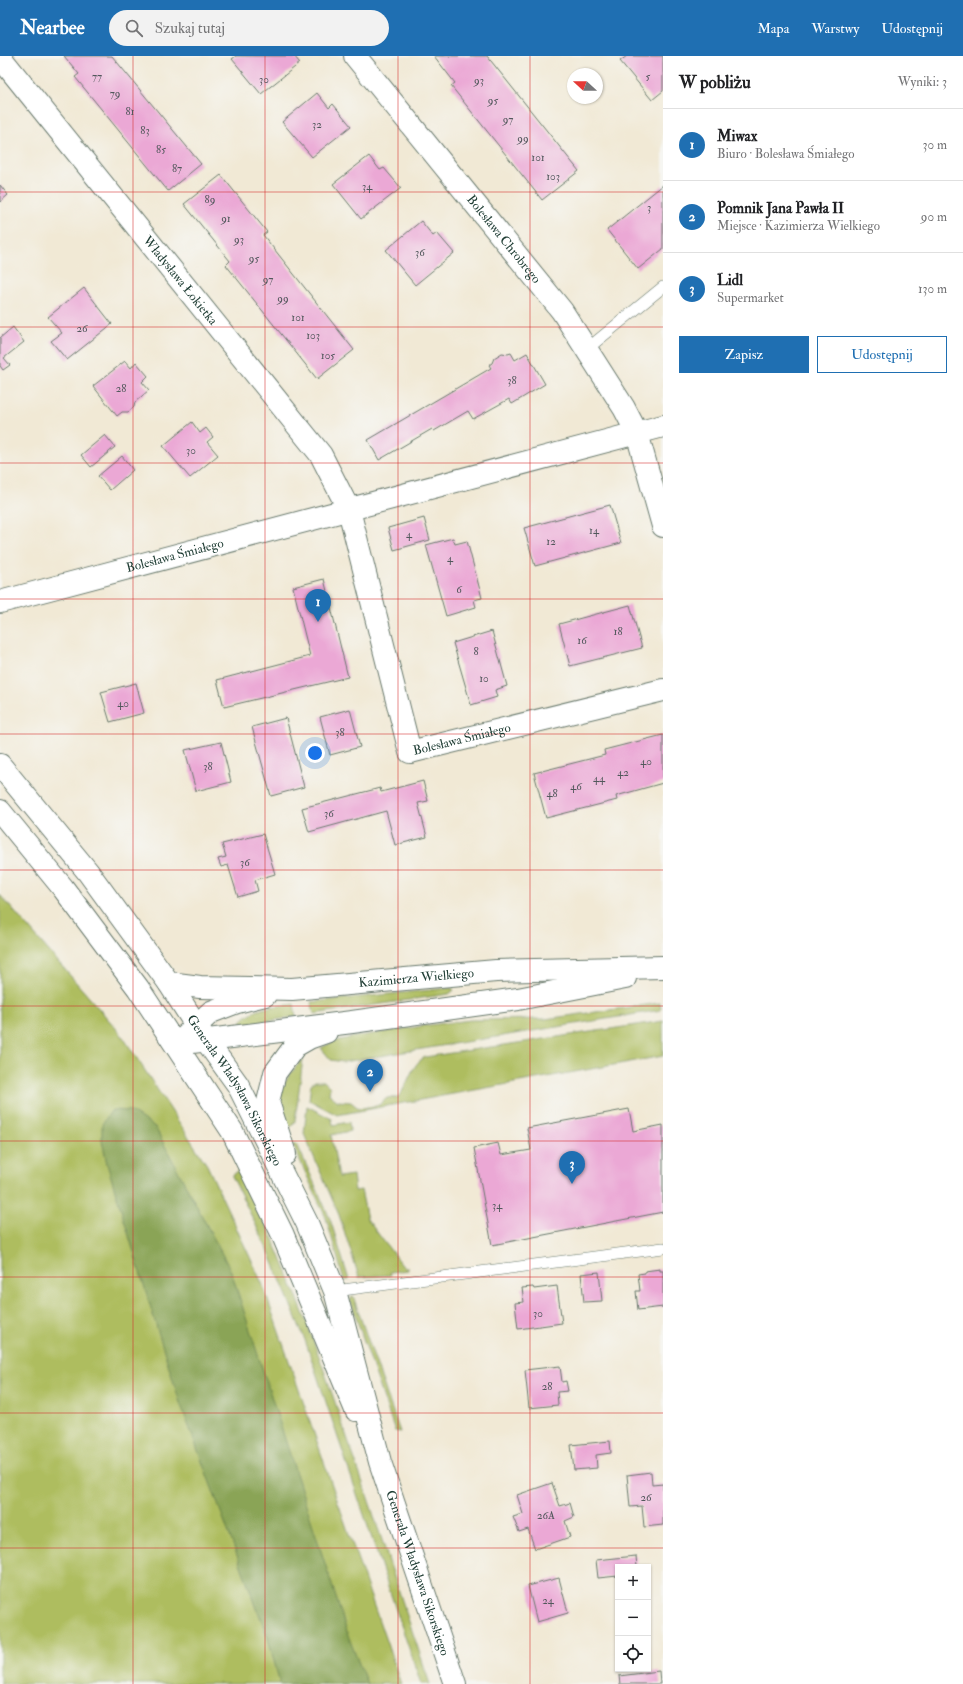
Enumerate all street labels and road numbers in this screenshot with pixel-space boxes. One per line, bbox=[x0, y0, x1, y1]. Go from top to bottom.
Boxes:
street label: Bolesława Chrobrego bbox=[463, 192, 544, 287]
street label: Władysława Łokietka bbox=[139, 232, 221, 329]
street label: Bolesława Śmiałego bbox=[125, 535, 225, 576]
street label: Bolesława Śmiałego bbox=[411, 720, 512, 759]
street label: Kazimierza Wielkiego bbox=[358, 965, 475, 991]
street label: Generała Władysława Sikorskiego bbox=[184, 1012, 285, 1169]
street label: Generała Władysława Sikorskiego bbox=[382, 1488, 453, 1658]

